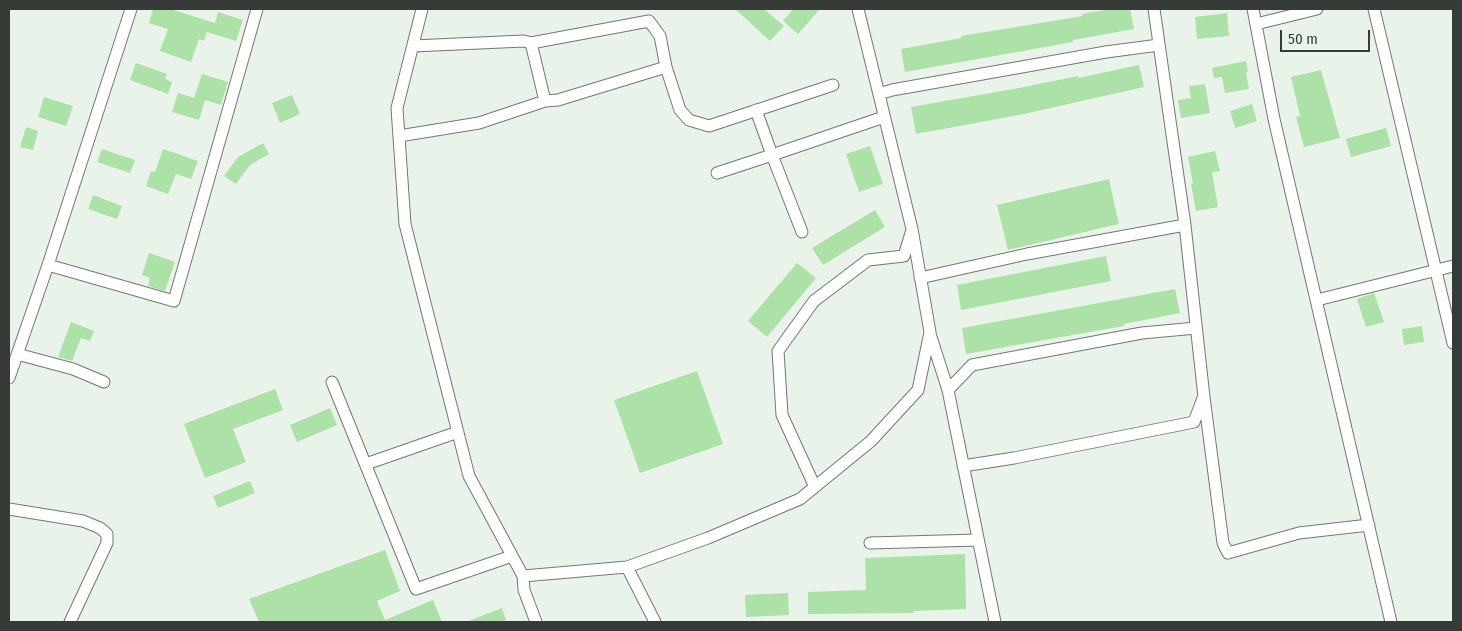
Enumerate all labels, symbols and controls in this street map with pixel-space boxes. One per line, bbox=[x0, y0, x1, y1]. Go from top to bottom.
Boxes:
scale bar bbox=[1282, 20, 1372, 52]
text: 50 m bbox=[1288, 30, 1318, 48]

